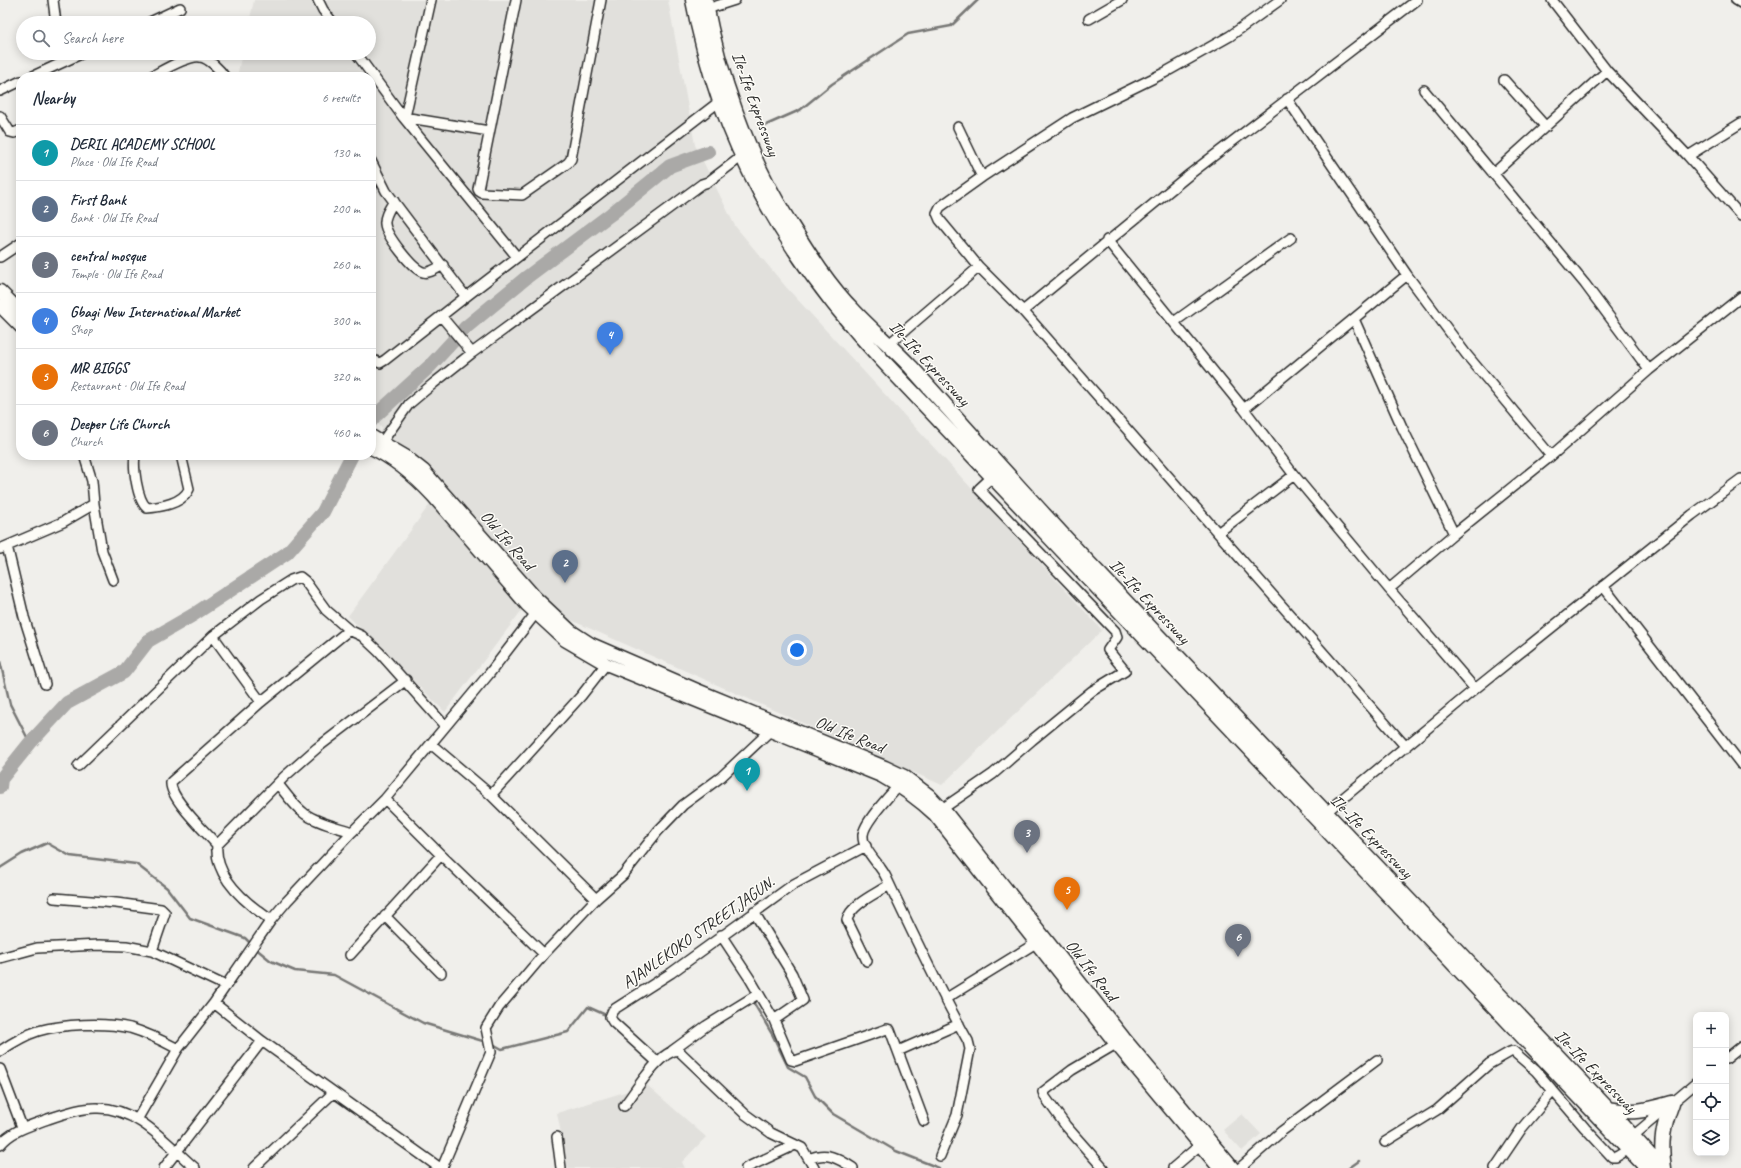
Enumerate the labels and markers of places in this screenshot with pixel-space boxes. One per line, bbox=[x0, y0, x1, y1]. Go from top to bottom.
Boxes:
pin: 4 bbox=[597, 322, 623, 355]
pin: 2 bbox=[552, 550, 578, 583]
pin: 1 bbox=[734, 758, 760, 791]
pin: 3 bbox=[1014, 820, 1040, 853]
pin: 5 bbox=[1054, 877, 1080, 910]
pin: 6 bbox=[1225, 924, 1251, 957]

